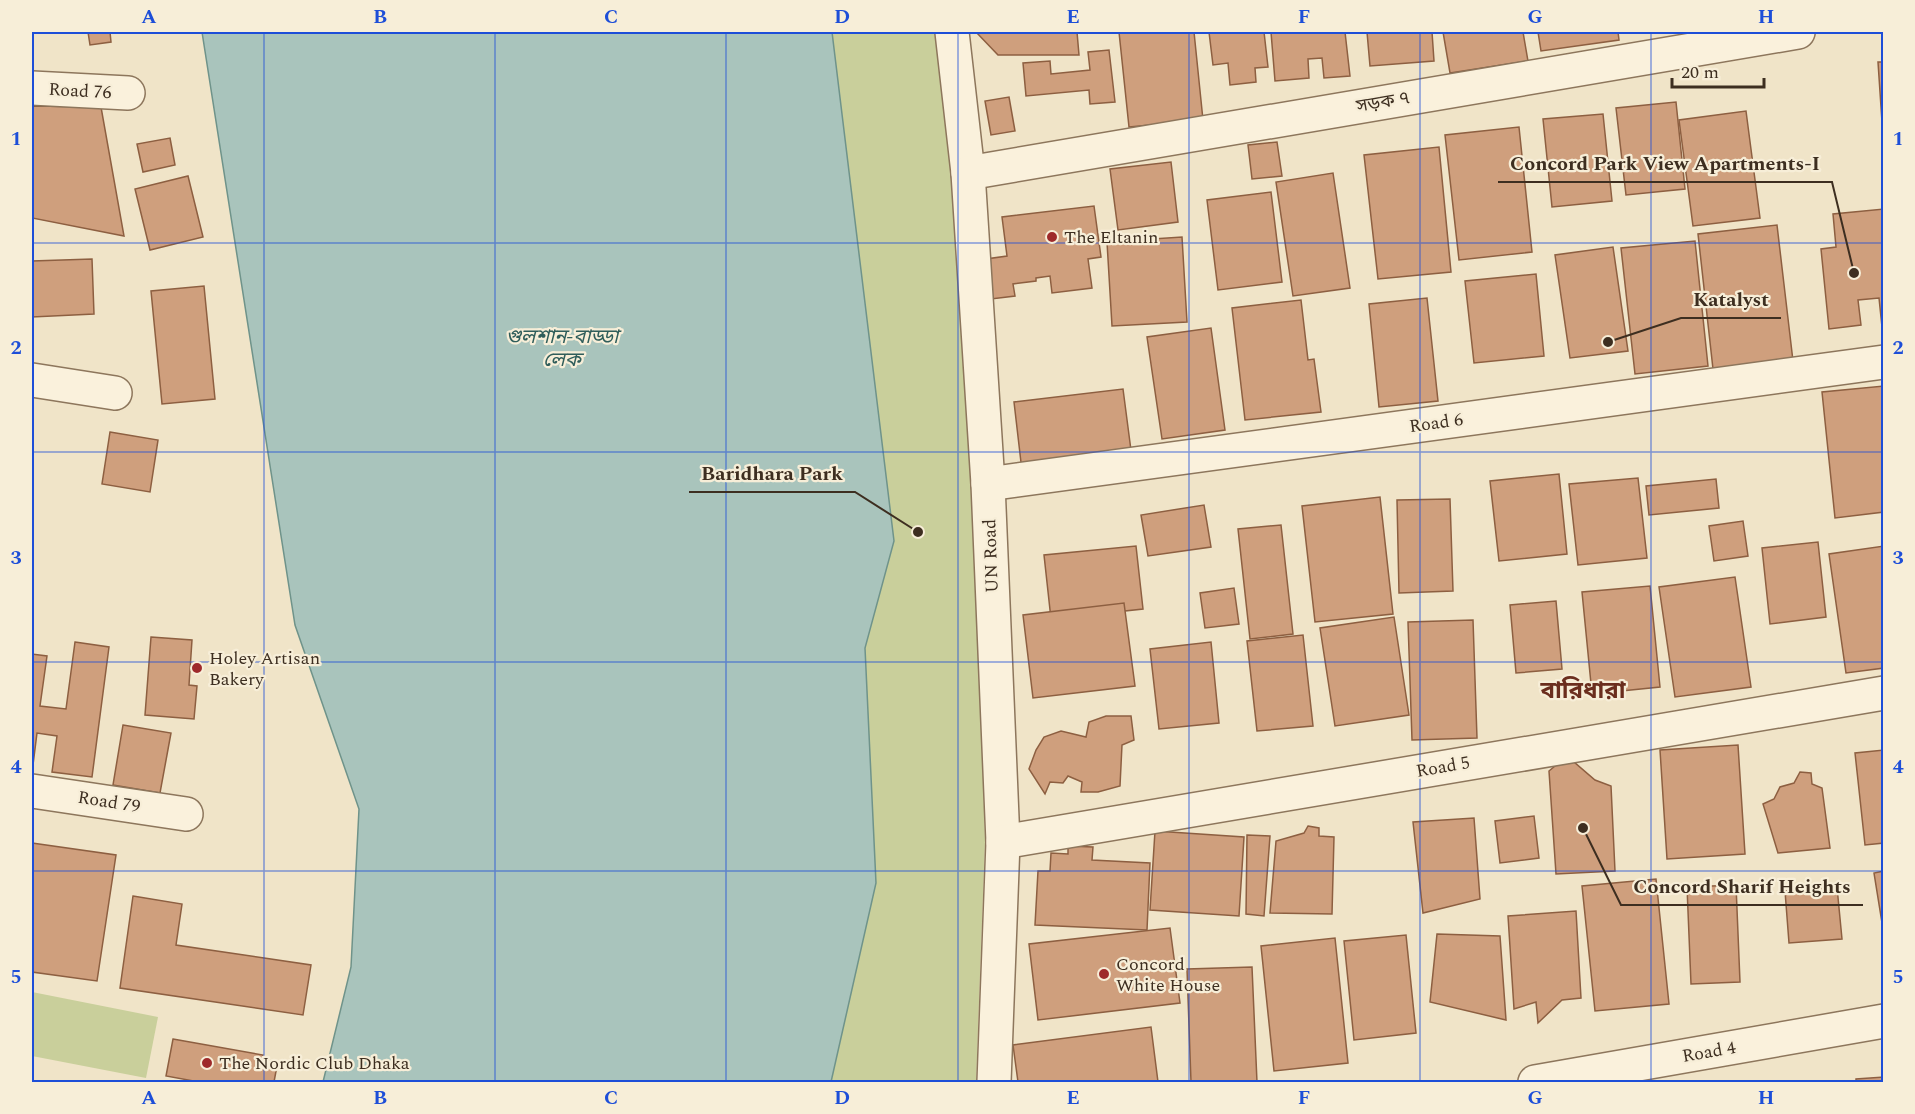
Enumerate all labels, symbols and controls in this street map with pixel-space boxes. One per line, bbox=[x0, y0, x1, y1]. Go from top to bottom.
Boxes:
text: A bbox=[141, 2, 157, 32]
text: B bbox=[373, 2, 387, 32]
text: C bbox=[604, 2, 618, 32]
text: D bbox=[834, 2, 850, 32]
text: E bbox=[1066, 2, 1080, 32]
text: F bbox=[1298, 2, 1310, 32]
text: G bbox=[1527, 2, 1543, 32]
text: H bbox=[1758, 2, 1774, 32]
scale bar bbox=[1672, 51, 1764, 89]
text: 20 m bbox=[1681, 59, 1719, 86]
street label: Road 76 bbox=[48, 76, 112, 106]
street label: সড়ক ৭ bbox=[1353, 84, 1412, 120]
text: 1 bbox=[10, 124, 22, 154]
text: 1 bbox=[1892, 124, 1904, 154]
callout: Concord Park View Apartments-I bbox=[1498, 144, 1832, 182]
text: Concord Park View Apartments-I bbox=[1510, 149, 1820, 179]
place label: The Eltanin bbox=[1064, 224, 1159, 251]
marker: The Eltanin bbox=[1045, 230, 1059, 244]
callout: Katalyst bbox=[1681, 280, 1781, 318]
text: Katalyst bbox=[1693, 285, 1769, 315]
water label: গুলশান-বাড্ডা লেক bbox=[506, 322, 622, 375]
text: 2 bbox=[10, 333, 22, 363]
text: 2 bbox=[1892, 333, 1904, 363]
street label: Road 6 bbox=[1407, 406, 1465, 440]
callout: Baridhara Park bbox=[689, 454, 855, 492]
text: Baridhara Park bbox=[701, 459, 843, 489]
street label: UN Road bbox=[976, 519, 1006, 593]
text: 3 bbox=[10, 543, 22, 573]
text: 3 bbox=[1892, 543, 1904, 573]
place label: Holey Artisan Bakery bbox=[209, 645, 320, 693]
marker: Holey Artisan Bakery bbox=[190, 661, 204, 675]
district label: বারিধারা bbox=[1539, 673, 1627, 709]
street label: Road 5 bbox=[1414, 749, 1472, 785]
text: 4 bbox=[10, 752, 22, 782]
text: 4 bbox=[1892, 752, 1904, 782]
street label: Road 79 bbox=[76, 784, 142, 820]
callout: Concord Sharif Heights bbox=[1621, 867, 1863, 905]
text: Concord Sharif Heights bbox=[1633, 872, 1851, 902]
place label: Concord White House bbox=[1116, 951, 1220, 999]
text: 5 bbox=[10, 962, 22, 992]
text: 5 bbox=[1892, 962, 1904, 992]
marker: Concord White House bbox=[1097, 967, 1111, 981]
street label: Road 4 bbox=[1680, 1034, 1738, 1070]
place label: The Nordic Club Dhaka bbox=[219, 1050, 410, 1077]
marker: The Nordic Club Dhaka bbox=[200, 1056, 214, 1070]
text: A bbox=[141, 1083, 157, 1113]
text: B bbox=[373, 1083, 387, 1113]
text: C bbox=[604, 1083, 618, 1113]
text: D bbox=[834, 1083, 850, 1113]
text: E bbox=[1066, 1083, 1080, 1113]
text: F bbox=[1298, 1083, 1310, 1113]
text: G bbox=[1527, 1083, 1543, 1113]
text: H bbox=[1758, 1083, 1774, 1113]

